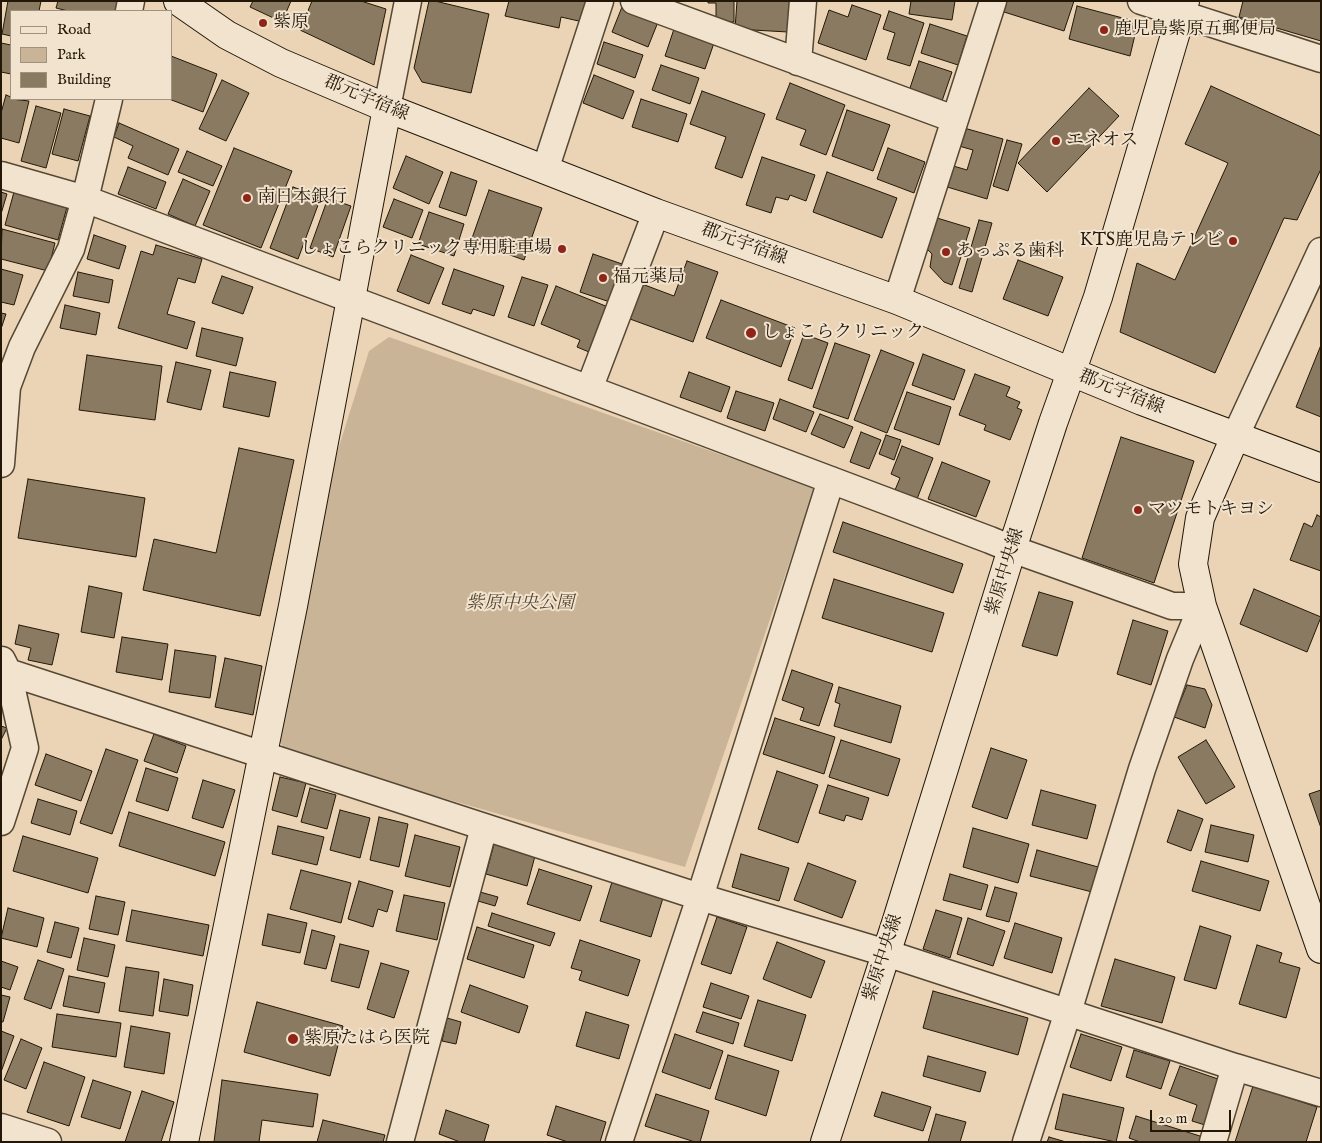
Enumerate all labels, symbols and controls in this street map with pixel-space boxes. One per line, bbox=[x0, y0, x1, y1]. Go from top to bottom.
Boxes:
legend bbox=[10, 10, 172, 100]
place label: 紫原 bbox=[273, 12, 309, 34]
marker: 紫原 bbox=[257, 17, 269, 29]
place label: 鹿児島紫原五郵便局 bbox=[1114, 19, 1276, 41]
text: Road bbox=[57, 20, 91, 39]
marker: 鹿児島紫原五郵便局 bbox=[1098, 24, 1110, 36]
text: Park bbox=[57, 45, 86, 64]
text: Building bbox=[57, 70, 111, 89]
street label: 郡元宇宿線 bbox=[320, 71, 412, 127]
place label: エネオス bbox=[1066, 130, 1138, 152]
marker: エネオス bbox=[1050, 135, 1062, 147]
place label: 南日本銀行 bbox=[257, 187, 347, 209]
marker: 南日本銀行 bbox=[241, 192, 253, 204]
street label: 郡元宇宿線 bbox=[698, 219, 790, 271]
place label: KTS鹿児島テレビ bbox=[1080, 230, 1223, 252]
marker: KTS鹿児島テレビ bbox=[1227, 235, 1239, 247]
place label: しょこらクリニック専用駐車場 bbox=[300, 238, 552, 260]
place label: あっぷる歯科 bbox=[956, 241, 1064, 263]
marker: しょこらクリニック専用駐車場 bbox=[556, 243, 568, 255]
marker: あっぷる歯科 bbox=[940, 246, 952, 258]
place label: 福元薬局 bbox=[613, 267, 685, 289]
marker: 福元薬局 bbox=[597, 272, 609, 284]
place label: しょこらクリニック bbox=[762, 322, 924, 344]
marker: しょこらクリニック bbox=[744, 326, 758, 340]
street label: 郡元宇宿線 bbox=[1075, 366, 1167, 420]
place label: マツモトキヨシ bbox=[1148, 499, 1274, 521]
marker: マツモトキヨシ bbox=[1132, 504, 1144, 516]
street label: 紫原中央線 bbox=[983, 526, 1029, 618]
park label: 紫原中央公園 bbox=[466, 593, 574, 615]
street label: 紫原中央線 bbox=[860, 912, 908, 1004]
place label: 紫原たはら医院 bbox=[304, 1028, 430, 1050]
marker: 紫原たはら医院 bbox=[286, 1032, 300, 1046]
scale bar bbox=[1152, 1100, 1233, 1132]
text: 20 m bbox=[1158, 1109, 1187, 1128]

